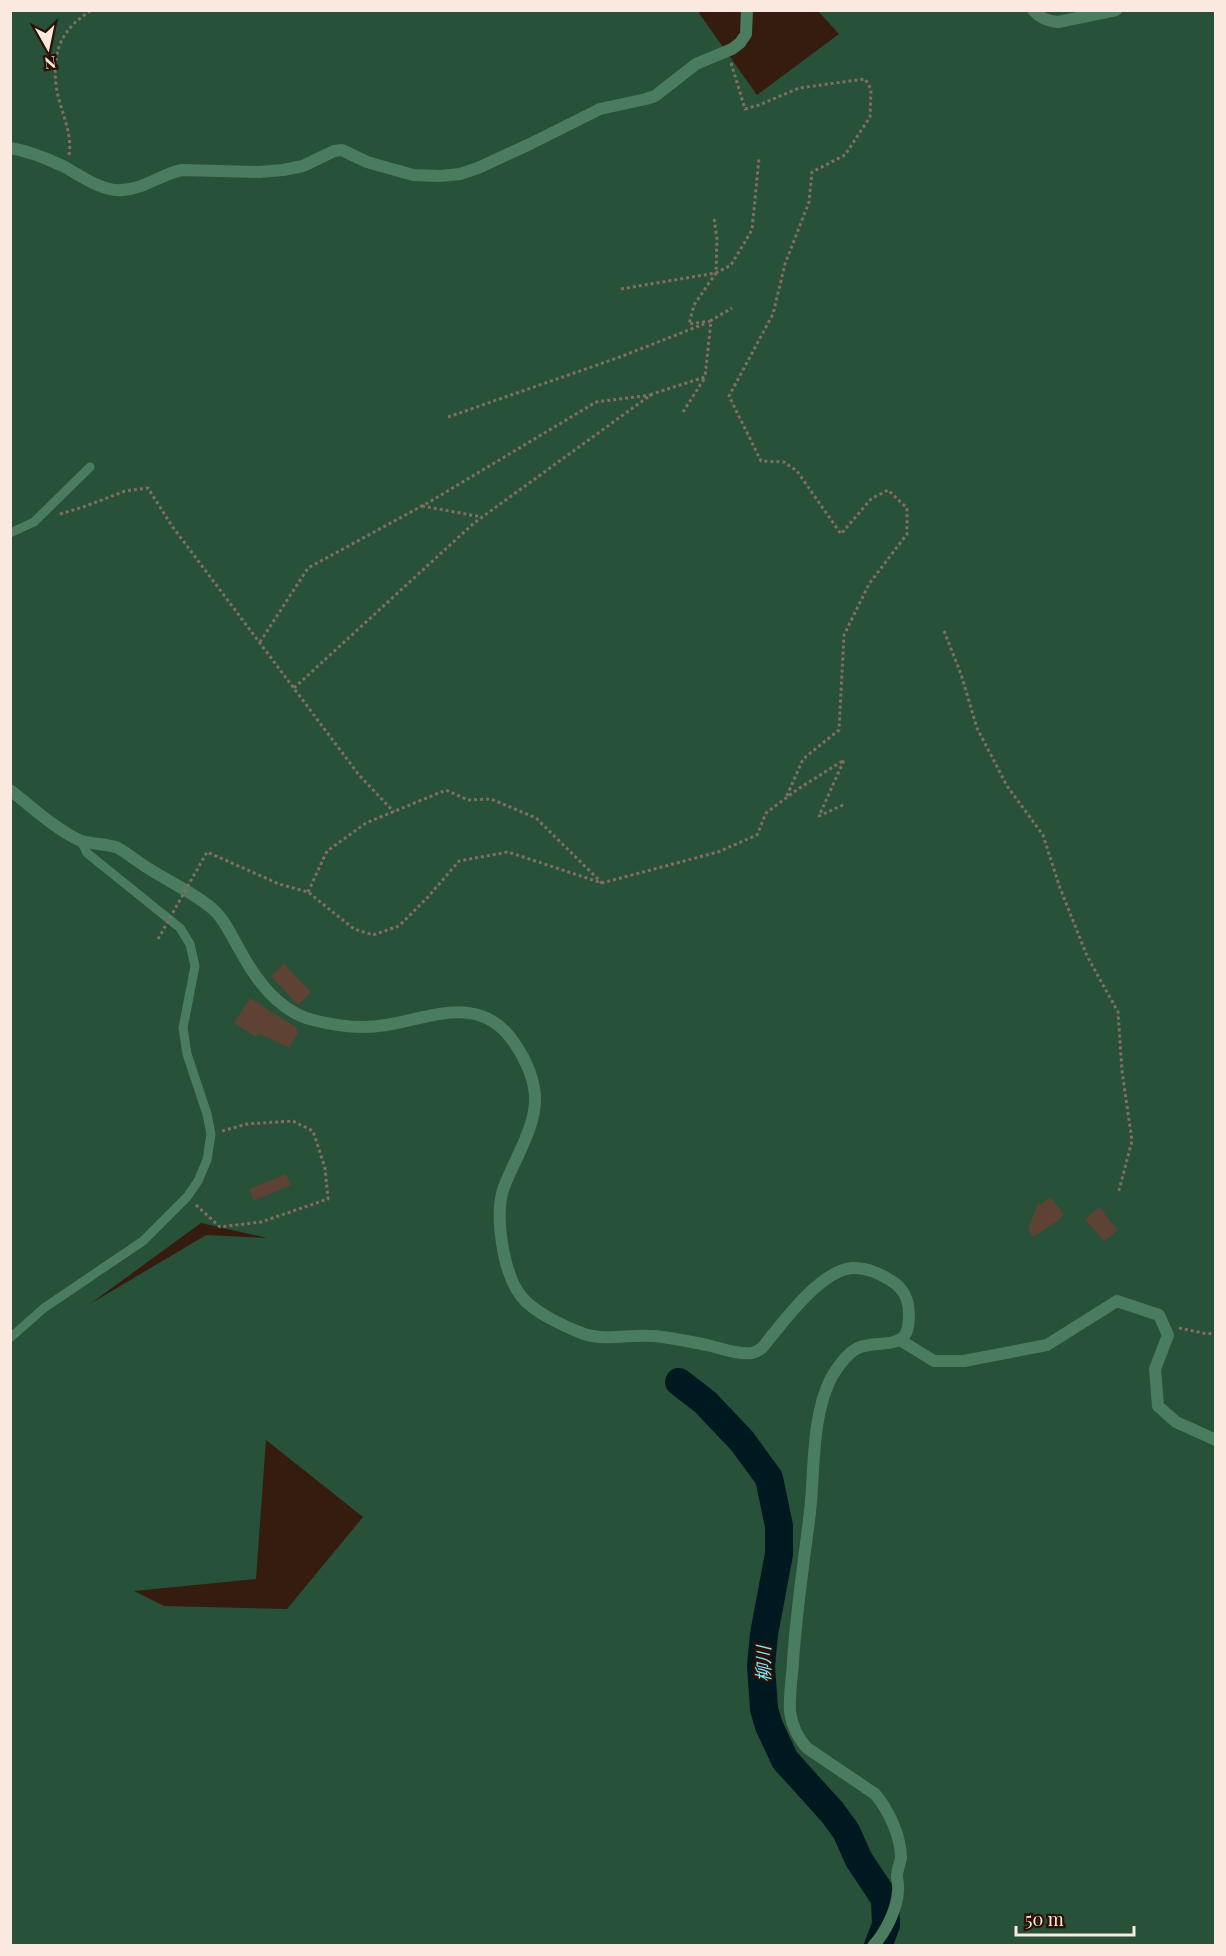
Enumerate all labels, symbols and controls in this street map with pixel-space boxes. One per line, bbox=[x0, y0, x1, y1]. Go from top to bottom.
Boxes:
north arrow bbox=[18, 18, 78, 78]
text: N bbox=[43, 52, 58, 75]
water label: 柳川 bbox=[751, 1644, 775, 1682]
scale bar bbox=[1016, 1899, 1134, 1937]
text: 50 m bbox=[1025, 1907, 1064, 1931]

